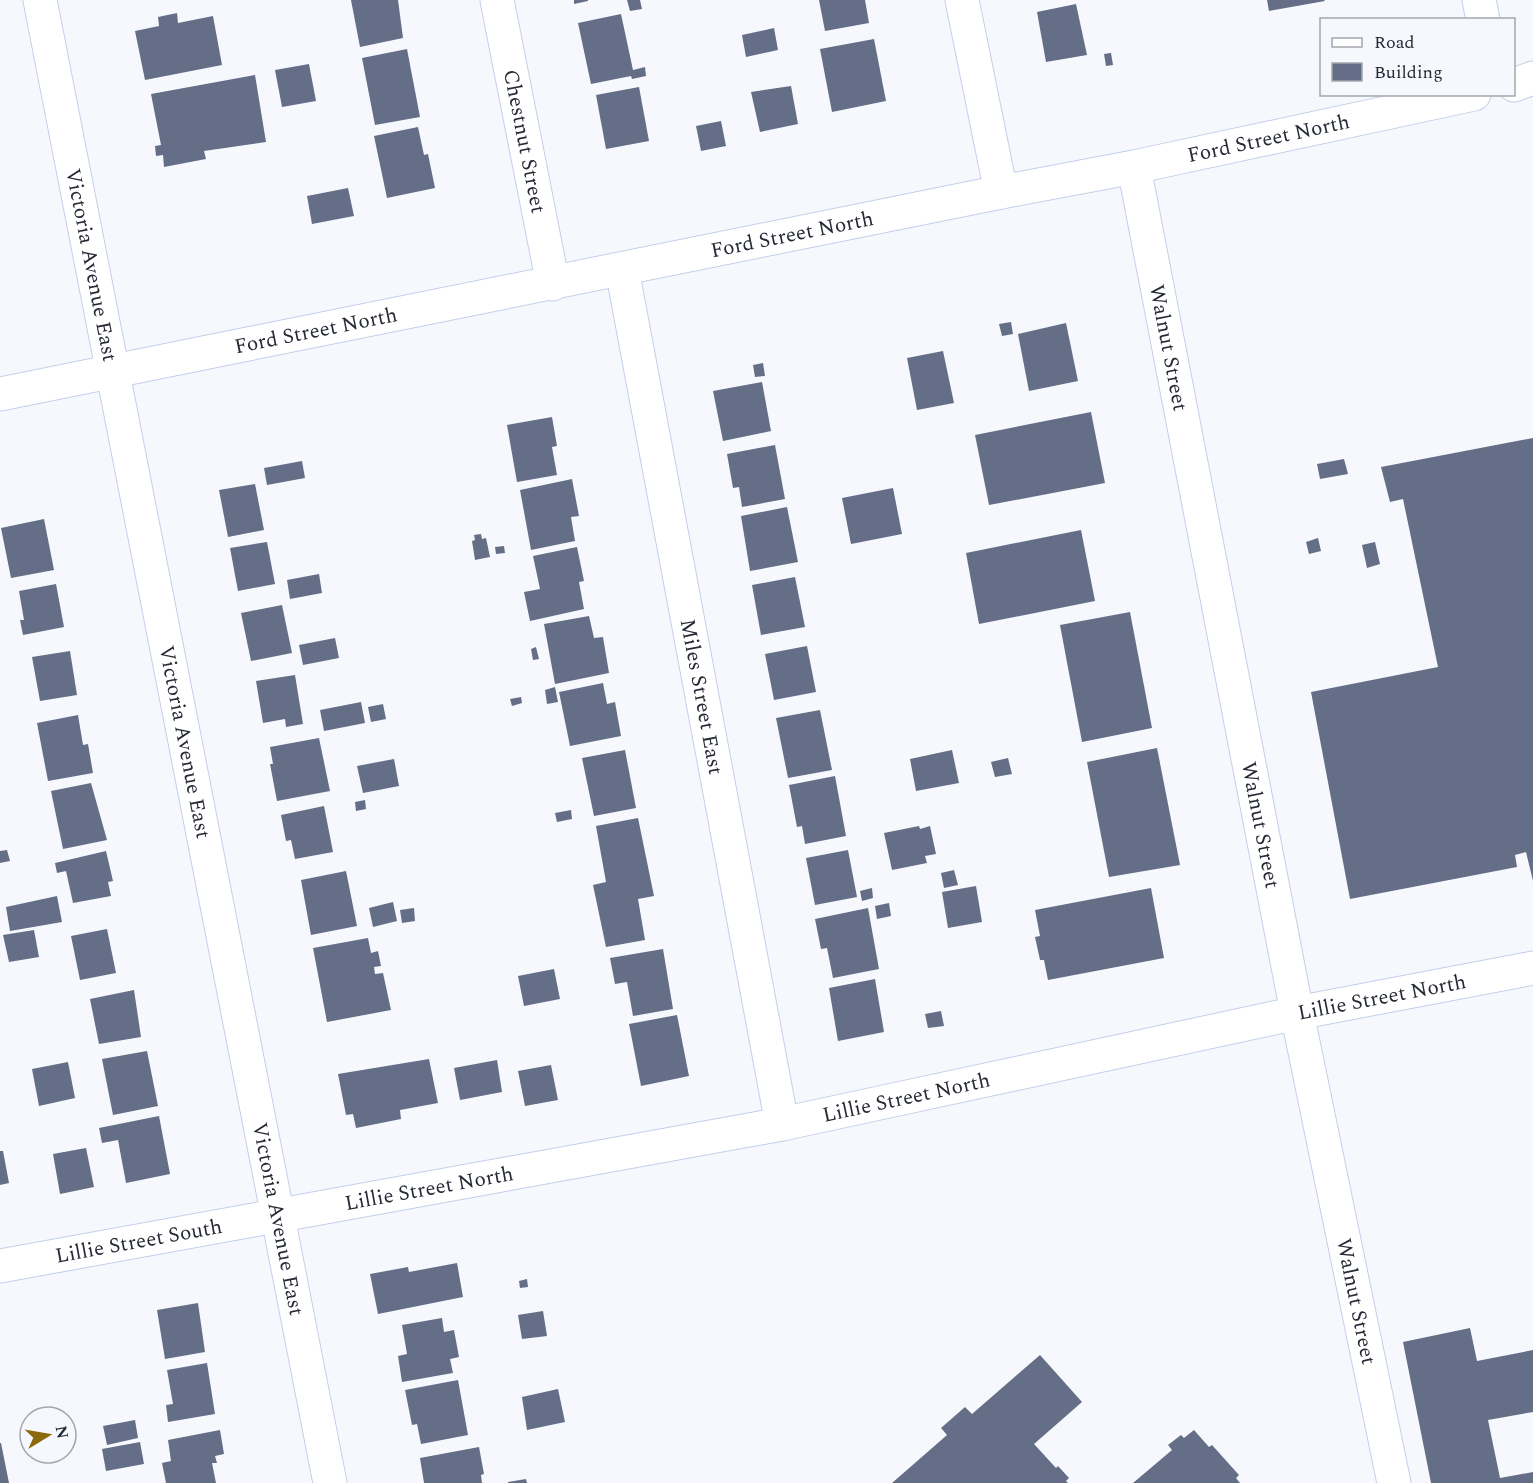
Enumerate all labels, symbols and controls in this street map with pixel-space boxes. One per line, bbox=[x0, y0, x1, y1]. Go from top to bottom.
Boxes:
legend bbox=[1320, 18, 1515, 96]
text: Road bbox=[1374, 29, 1415, 56]
text: Building bbox=[1374, 59, 1443, 86]
street label: Chestnut Street bbox=[494, 67, 554, 216]
street label: Ford Street North bbox=[1184, 106, 1353, 172]
street label: Victoria Avenue East bbox=[56, 166, 125, 365]
street label: Ford Street North bbox=[708, 203, 877, 267]
street label: Walnut Street bbox=[1140, 282, 1196, 414]
street label: Ford Street North bbox=[232, 299, 400, 363]
street label: Miles Street East bbox=[671, 616, 731, 777]
street label: Victoria Avenue East bbox=[150, 643, 219, 842]
street label: Walnut Street bbox=[1232, 759, 1288, 891]
street label: Lillie Street North bbox=[1295, 966, 1469, 1030]
street label: Lillie Street North bbox=[820, 1065, 993, 1132]
street label: Victoria Avenue East bbox=[243, 1120, 312, 1319]
street label: Lillie Street North bbox=[342, 1158, 516, 1220]
street label: Lillie Street South bbox=[53, 1211, 225, 1273]
street label: Walnut Street bbox=[1327, 1235, 1384, 1368]
north arrow bbox=[18, 1405, 78, 1465]
text: N bbox=[49, 1424, 75, 1441]

